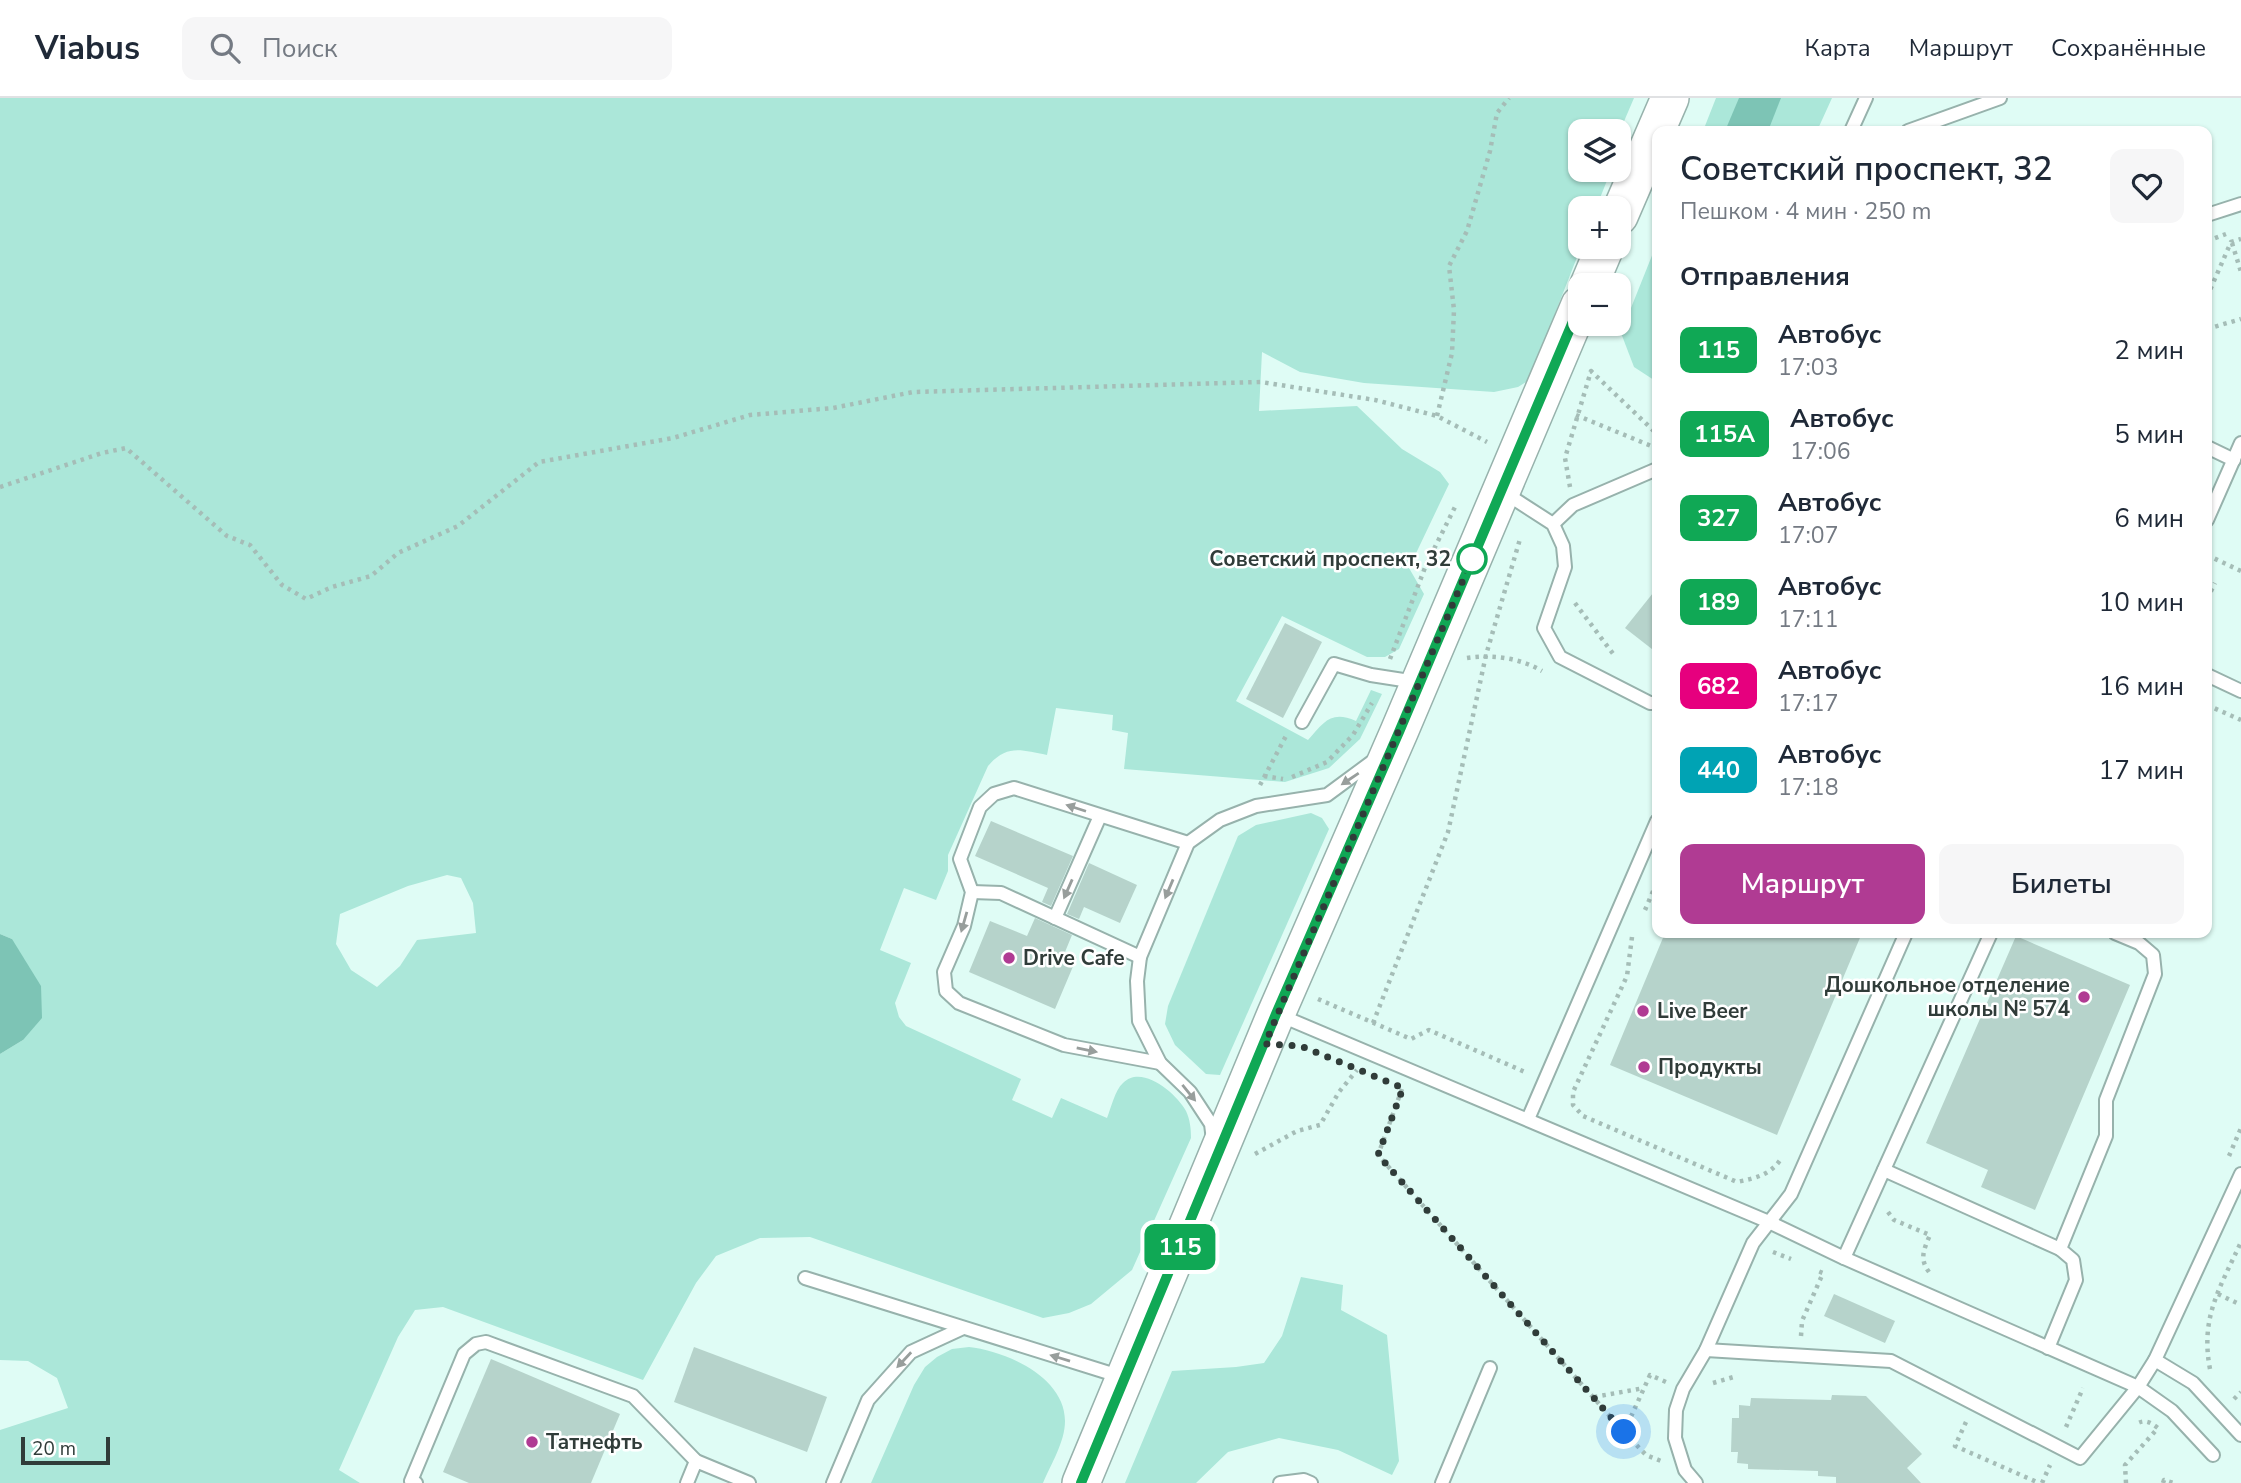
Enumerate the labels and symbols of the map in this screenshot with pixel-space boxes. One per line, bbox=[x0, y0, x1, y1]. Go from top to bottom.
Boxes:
marker: Советский проспект, 32 bbox=[1457, 544, 1487, 574]
place label: Советский проспект, 32 bbox=[1209, 545, 1451, 573]
one-way arrow bbox=[1341, 772, 1359, 786]
one-way arrow bbox=[1065, 802, 1086, 812]
one-way arrow bbox=[1163, 878, 1174, 899]
one-way arrow bbox=[1062, 879, 1074, 899]
one-way arrow bbox=[959, 912, 969, 933]
place label: Drive Cafe bbox=[1023, 944, 1125, 972]
marker: Drive Cafe bbox=[1001, 950, 1017, 966]
place label: Дошкольное отделение школы № 574 bbox=[1825, 971, 2070, 1023]
marker: Дошкольное отделение школы № 574 bbox=[2076, 989, 2092, 1005]
place label: Live Beer bbox=[1657, 997, 1748, 1025]
marker: Live Beer bbox=[1635, 1003, 1651, 1019]
one-way arrow bbox=[1076, 1045, 1098, 1056]
place label: Продукты bbox=[1658, 1053, 1762, 1081]
marker: Продукты bbox=[1636, 1059, 1652, 1075]
one-way arrow bbox=[1181, 1085, 1196, 1102]
line badge: 115 bbox=[1140, 1224, 1220, 1270]
one-way arrow bbox=[896, 1352, 912, 1369]
one-way arrow bbox=[1049, 1352, 1070, 1362]
your location bbox=[1606, 1414, 1641, 1449]
place label: Татнефть bbox=[546, 1428, 643, 1456]
scale bar bbox=[21, 1434, 110, 1466]
marker: Татнефть bbox=[524, 1434, 540, 1450]

